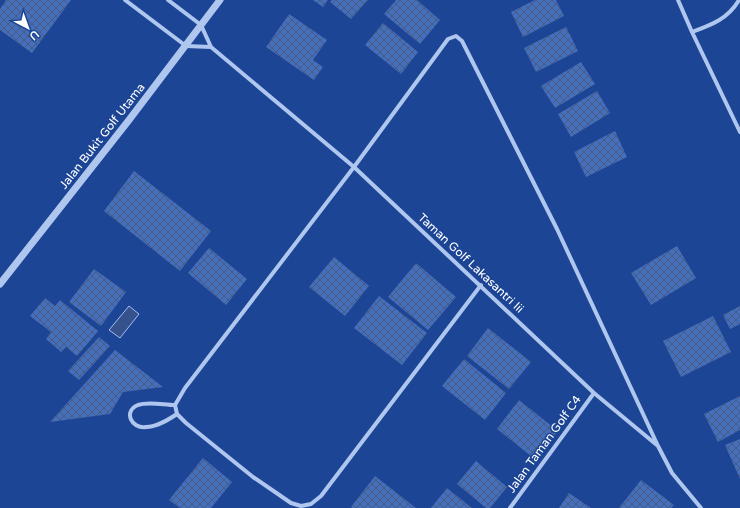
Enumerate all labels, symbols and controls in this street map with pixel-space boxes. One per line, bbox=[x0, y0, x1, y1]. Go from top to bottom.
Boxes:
north arrow bbox=[8, 8, 48, 48]
text: U bbox=[27, 28, 42, 43]
street label: Jalan Bukit Golf Utama bbox=[56, 80, 148, 192]
street label: Taman Golf Lakasantri Iii bbox=[415, 210, 527, 316]
street label: Jalan Taman Golf C4 bbox=[504, 392, 584, 495]

